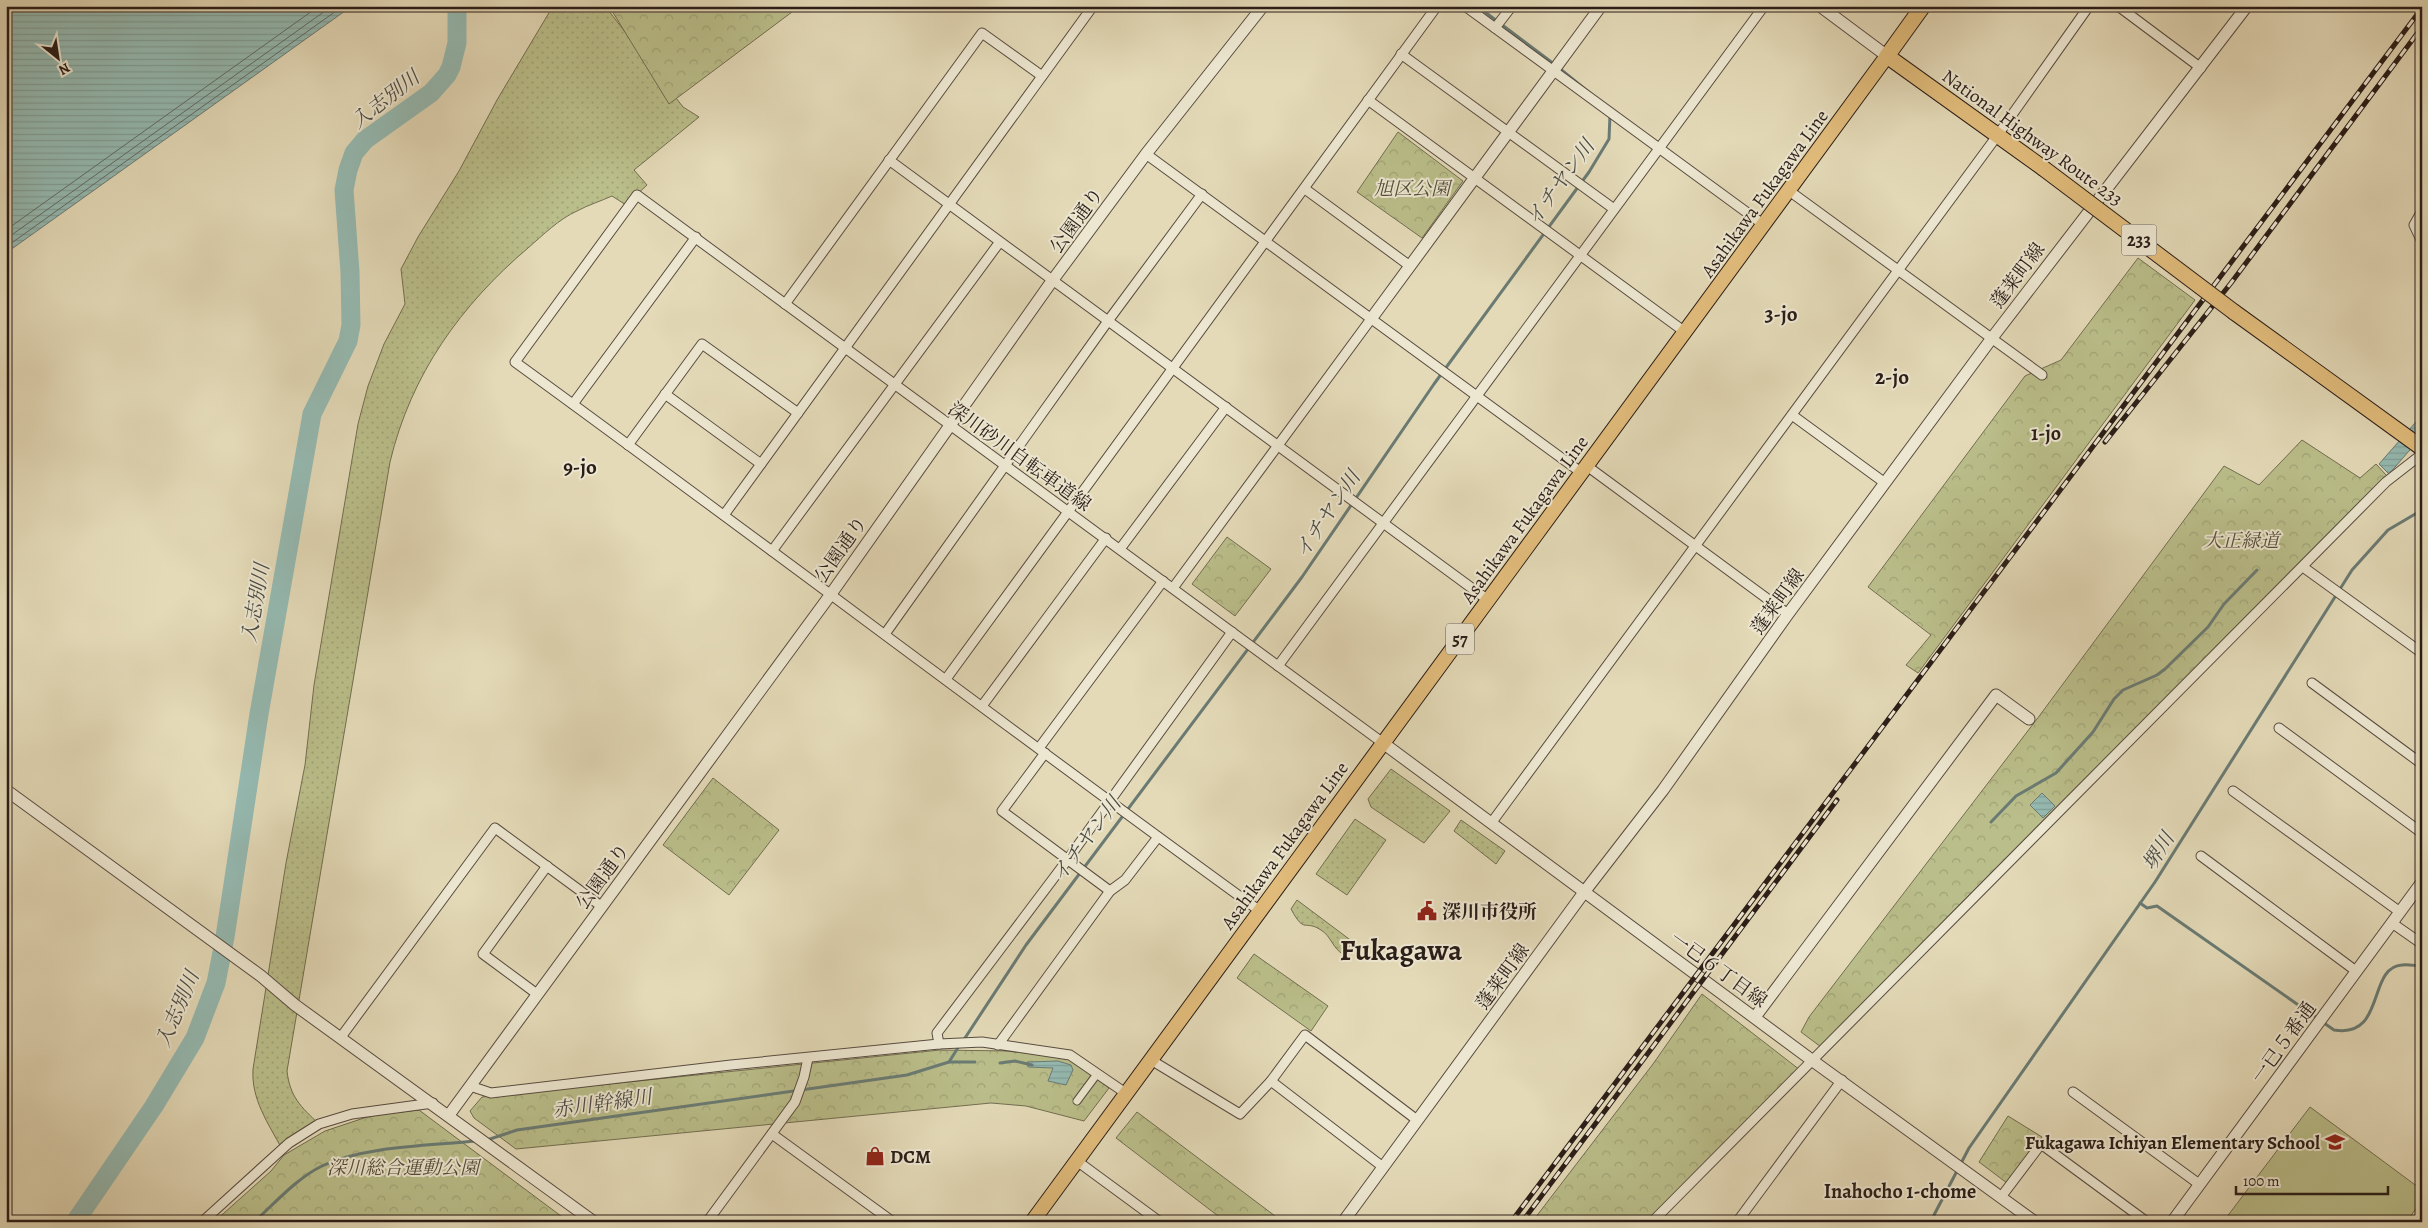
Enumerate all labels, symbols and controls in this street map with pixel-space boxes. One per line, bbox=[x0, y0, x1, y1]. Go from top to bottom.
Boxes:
north arrow bbox=[32, 32, 82, 82]
text: N bbox=[55, 58, 73, 80]
water label: 入志別川 bbox=[345, 63, 427, 135]
street label: National Highway Route 233 bbox=[1937, 63, 2128, 212]
street label: Asahikawa Fukagawa Line bbox=[1694, 104, 1835, 284]
water label: イチヤン川 bbox=[1520, 132, 1602, 231]
park label: 旭区公園 bbox=[1374, 176, 1453, 202]
street label: 公園通り bbox=[1044, 182, 1110, 259]
road number: 233 bbox=[2122, 224, 2156, 256]
street label: 蓬莱町線 bbox=[1985, 237, 2051, 314]
district label: 3-jo bbox=[1764, 300, 1798, 328]
district label: 2-jo bbox=[1875, 363, 1909, 391]
street label: 深川砂川自転車道線 bbox=[943, 396, 1096, 518]
district label: 1-jo bbox=[2031, 420, 2061, 447]
street label: Asahikawa Fukagawa Line bbox=[1454, 430, 1595, 610]
district label: 9-jo bbox=[563, 453, 597, 481]
water label: イチヤン川 bbox=[1288, 464, 1368, 563]
street label: 公園通り bbox=[808, 511, 873, 588]
park label: 大正緑道 bbox=[2203, 528, 2282, 554]
water label: 入志別川 bbox=[235, 559, 276, 645]
street label: 蓬莱町線 bbox=[1745, 563, 1811, 640]
road number: 57 bbox=[1446, 624, 1474, 654]
street label: Asahikawa Fukagawa Line bbox=[1214, 756, 1355, 936]
water label: イチヤン川 bbox=[1046, 790, 1128, 887]
water label: 堺川 bbox=[2136, 825, 2182, 875]
street label: 公園通り bbox=[570, 838, 636, 915]
place label: 深川市役所 bbox=[1442, 899, 1537, 925]
public building icon: 深川市役所 bbox=[1416, 900, 1438, 922]
street label: 一已６丁目線 bbox=[1665, 926, 1772, 1014]
district label: Fukagawa bbox=[1340, 931, 1462, 970]
street label: 蓬莱町線 bbox=[1470, 938, 1536, 1015]
water label: 入志別川 bbox=[149, 965, 206, 1051]
street label: 一已５番通 bbox=[2245, 997, 2322, 1089]
water label: 赤川幹線川 bbox=[551, 1083, 655, 1124]
place label: Fukagawa Ichiyan Elementary School bbox=[2025, 1130, 2320, 1156]
school or university icon: Fukagawa Ichiyan Elementary School bbox=[2324, 1131, 2346, 1153]
place label: DCM bbox=[890, 1144, 931, 1170]
shop icon: DCM bbox=[864, 1145, 886, 1167]
park label: 深川総合運動公園 bbox=[327, 1155, 482, 1181]
scale bar bbox=[2236, 1163, 2388, 1195]
text: 100 m bbox=[2243, 1171, 2280, 1191]
district label: Inahocho 1-chome bbox=[1824, 1178, 1976, 1205]

